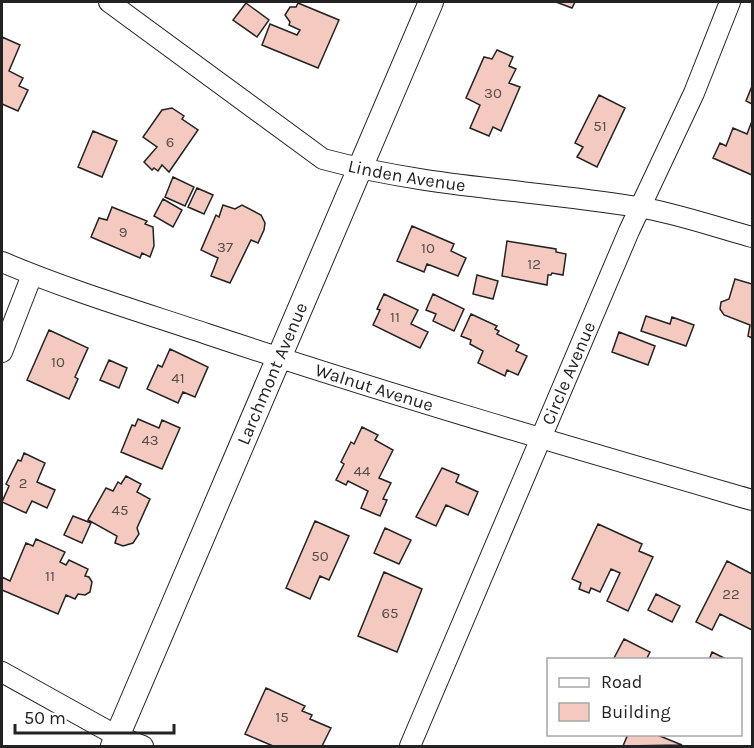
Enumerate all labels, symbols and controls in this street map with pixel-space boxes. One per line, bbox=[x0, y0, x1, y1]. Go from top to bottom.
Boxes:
house number: 30 bbox=[484, 84, 502, 102]
house number: 51 bbox=[593, 117, 607, 135]
house number: 6 bbox=[166, 133, 174, 151]
street label: Linden Avenue bbox=[346, 155, 467, 196]
house number: 9 bbox=[119, 223, 127, 241]
house number: 37 bbox=[217, 238, 233, 256]
house number: 10 bbox=[421, 239, 435, 257]
house number: 12 bbox=[527, 255, 541, 273]
street label: Larchmont Avenue bbox=[232, 299, 312, 448]
house number: 11 bbox=[390, 308, 400, 326]
street label: Circle Avenue bbox=[537, 318, 600, 428]
house number: 10 bbox=[51, 353, 65, 371]
street label: Walnut Avenue bbox=[312, 359, 436, 416]
house number: 41 bbox=[171, 369, 185, 387]
house number: 43 bbox=[141, 431, 159, 449]
house number: 44 bbox=[354, 462, 371, 480]
house number: 2 bbox=[19, 474, 27, 492]
house number: 45 bbox=[112, 501, 128, 519]
house number: 50 bbox=[311, 547, 329, 565]
house number: 11 bbox=[45, 567, 55, 585]
house number: 22 bbox=[722, 585, 740, 603]
house number: 65 bbox=[381, 604, 399, 622]
legend bbox=[547, 658, 742, 736]
text: Road bbox=[601, 671, 642, 693]
scale bar bbox=[15, 697, 174, 735]
text: Building bbox=[601, 701, 671, 723]
text: 50 m bbox=[24, 707, 66, 729]
house number: 15 bbox=[275, 708, 289, 726]

